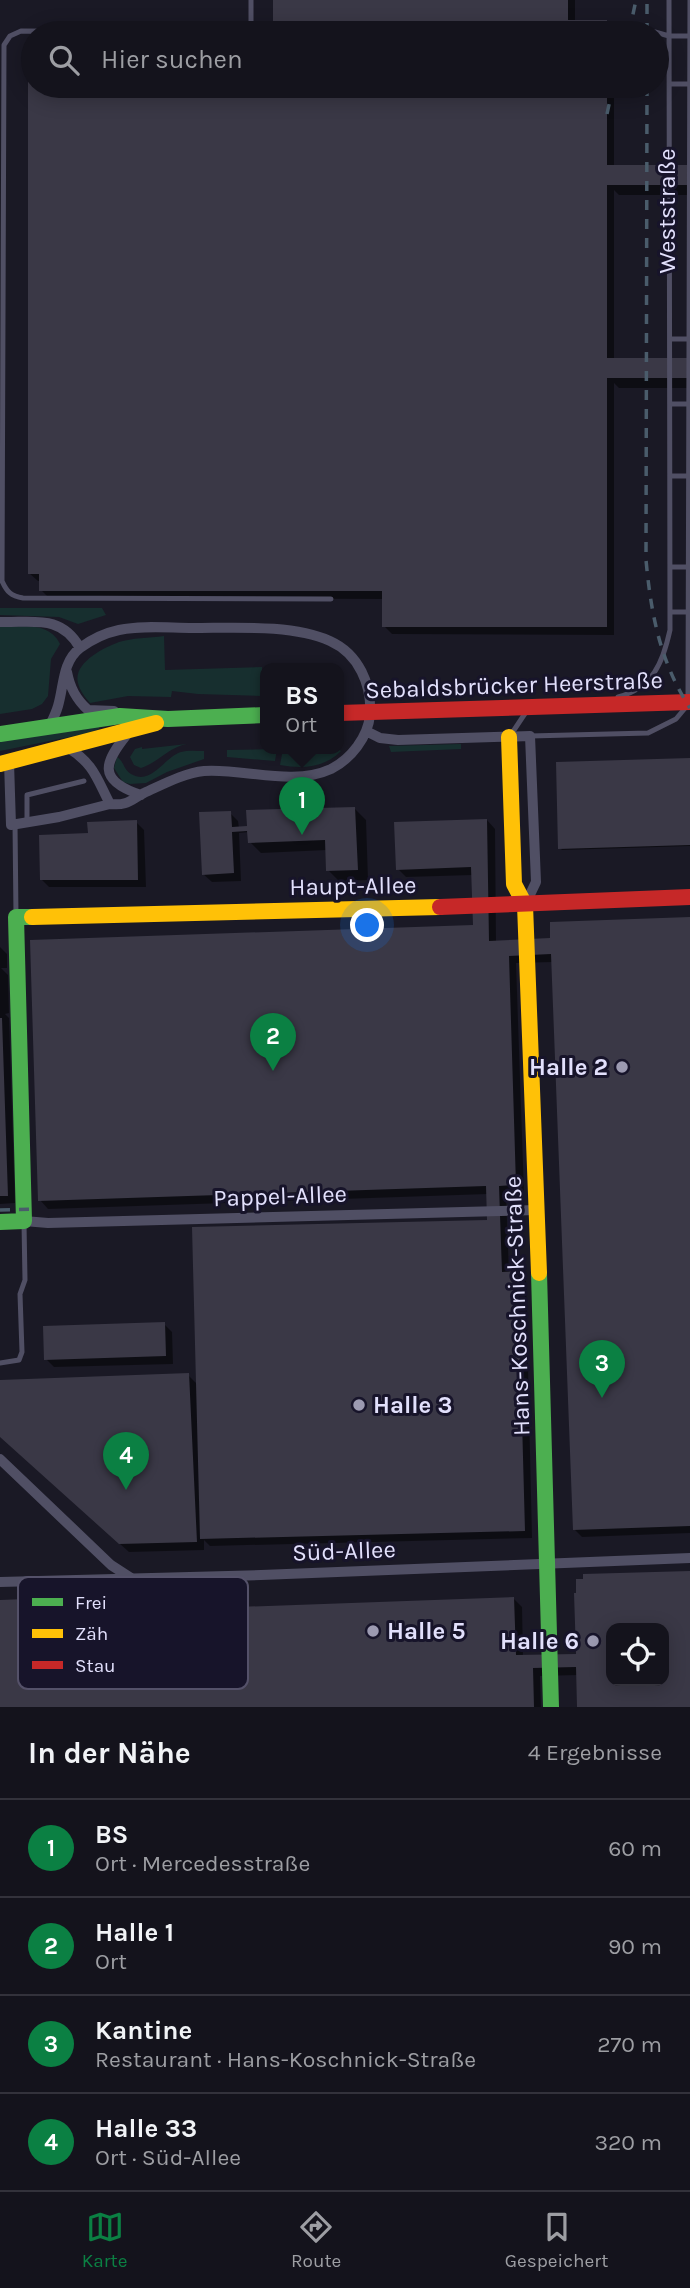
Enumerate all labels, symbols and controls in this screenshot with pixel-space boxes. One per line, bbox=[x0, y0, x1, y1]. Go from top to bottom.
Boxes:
search box bbox=[21, 21, 669, 98]
icon: search bbox=[45, 41, 83, 79]
text: Hier suchen bbox=[101, 44, 243, 75]
street label: Weststraße bbox=[653, 148, 681, 274]
popup bbox=[260, 663, 344, 754]
street label: Sebaldsbrücker Heerstraße bbox=[365, 666, 663, 704]
text: BS bbox=[285, 680, 319, 711]
text: Ort bbox=[285, 711, 317, 738]
pin: 1 bbox=[279, 777, 325, 835]
street label: Haupt-Allee bbox=[289, 871, 417, 901]
your location bbox=[350, 908, 384, 942]
pin: 2 bbox=[250, 1013, 296, 1071]
place label: Halle 2 bbox=[529, 1053, 608, 1081]
marker: Halle 2 bbox=[614, 1059, 630, 1075]
street label: Hans-Koschnick-Straße bbox=[498, 1175, 536, 1437]
street label: Pappel-Allee bbox=[213, 1180, 347, 1212]
pin: 3 bbox=[579, 1340, 625, 1398]
place label: Halle 3 bbox=[373, 1391, 452, 1419]
marker: Halle 3 bbox=[351, 1397, 367, 1413]
pin: 4 bbox=[103, 1432, 149, 1490]
street label: Süd-Allee bbox=[292, 1535, 396, 1567]
legend bbox=[18, 1577, 248, 1689]
text: Frei bbox=[75, 1592, 107, 1614]
place label: Halle 5 bbox=[387, 1617, 465, 1645]
text: Zäh bbox=[75, 1623, 108, 1645]
marker: Halle 5 bbox=[365, 1623, 381, 1639]
map controls bbox=[606, 1623, 669, 1686]
button: locate bbox=[606, 1623, 669, 1686]
place label: Halle 6 bbox=[500, 1627, 579, 1655]
marker: Halle 6 bbox=[585, 1633, 601, 1649]
text: Stau bbox=[75, 1655, 116, 1677]
text: In der Nähe bbox=[28, 1735, 191, 1771]
text: 4 Ergebnisse bbox=[528, 1739, 662, 1766]
text: BS bbox=[95, 1819, 128, 1850]
text: 1 bbox=[47, 1835, 55, 1862]
text: 60 m bbox=[608, 1835, 662, 1862]
text: Ort · Mercedesstraße bbox=[95, 1850, 310, 1877]
text: Halle 1 bbox=[95, 1917, 174, 1948]
text: 2 bbox=[44, 1933, 58, 1960]
text: 90 m bbox=[608, 1933, 662, 1960]
text: Ort bbox=[95, 1948, 127, 1975]
text: Kantine bbox=[95, 2015, 192, 2046]
text: 3 bbox=[44, 2031, 58, 2058]
text: 270 m bbox=[597, 2031, 662, 2058]
text: Restaurant · Hans-Koschnick-Straße bbox=[95, 2046, 476, 2073]
text: Halle 33 bbox=[95, 2113, 197, 2144]
text: 4 bbox=[44, 2129, 58, 2156]
text: 320 m bbox=[594, 2129, 662, 2156]
text: Ort · Süd-Allee bbox=[95, 2144, 241, 2171]
tab: Karte bbox=[82, 2208, 127, 2272]
tab: Route bbox=[291, 2208, 341, 2272]
tab: Gespeichert bbox=[505, 2208, 608, 2272]

